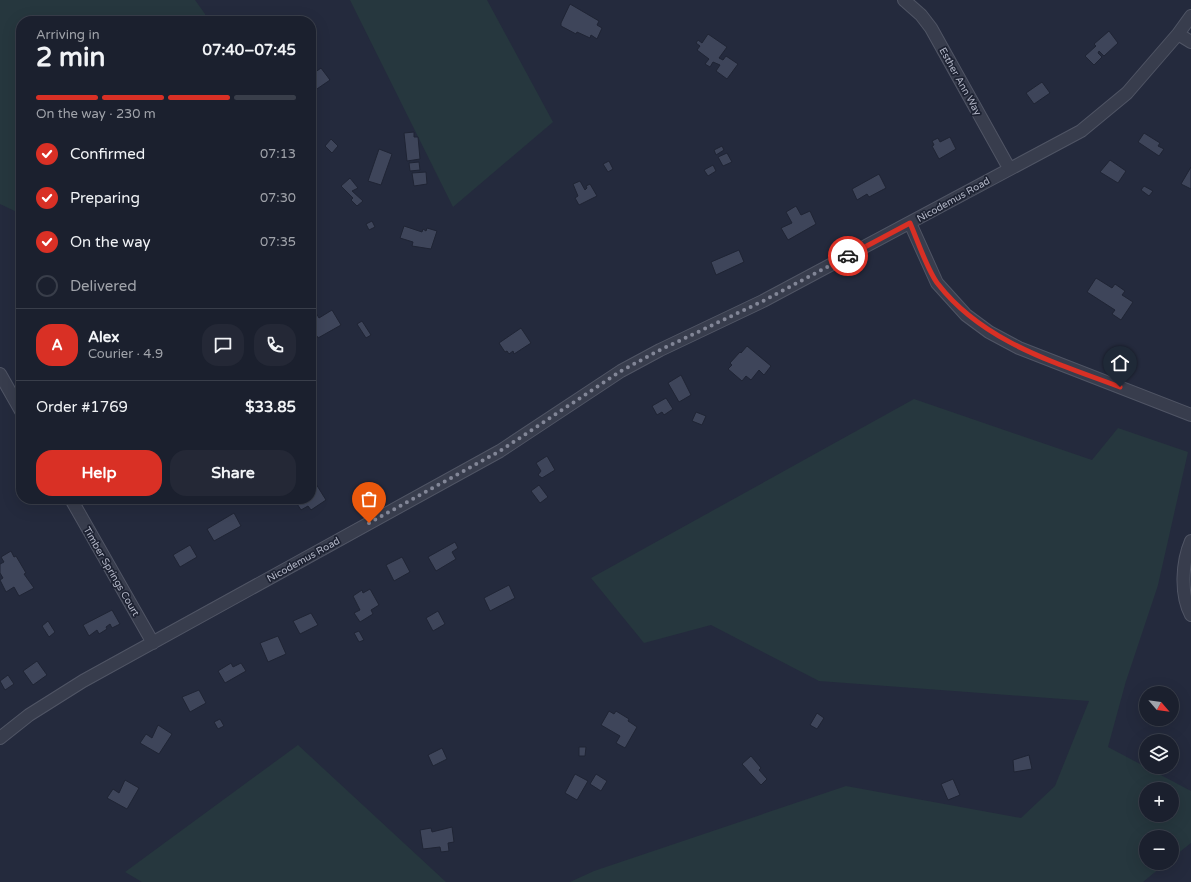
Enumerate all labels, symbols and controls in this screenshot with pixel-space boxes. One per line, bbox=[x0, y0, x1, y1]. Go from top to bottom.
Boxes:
text: Arriving in bbox=[36, 27, 100, 43]
text: 07:40–07:45 bbox=[203, 41, 296, 59]
text: 2 min bbox=[36, 42, 105, 73]
street label: Esther Ann Way bbox=[936, 45, 984, 118]
text: On the way · 230 m bbox=[36, 106, 156, 122]
icon: check bbox=[36, 143, 58, 165]
text: Confirmed bbox=[70, 145, 145, 163]
text: 07:13 bbox=[260, 146, 296, 162]
street label: Nicodemus Road bbox=[915, 175, 992, 225]
icon: check bbox=[36, 187, 58, 209]
text: Preparing bbox=[70, 189, 140, 207]
text: 07:30 bbox=[260, 190, 296, 206]
icon: check bbox=[36, 231, 58, 253]
text: On the way bbox=[70, 233, 150, 251]
text: 07:35 bbox=[260, 234, 296, 250]
courier bbox=[828, 236, 868, 276]
icon: car bbox=[837, 245, 859, 267]
text: Delivered bbox=[70, 277, 137, 295]
button: chat bbox=[202, 324, 244, 366]
button: phone bbox=[254, 324, 296, 366]
text: Alex bbox=[88, 328, 119, 346]
text: A bbox=[51, 336, 63, 354]
text: Courier · 4.9 bbox=[88, 346, 163, 362]
pin bbox=[1103, 346, 1137, 387]
icon: home bbox=[1109, 352, 1131, 374]
text: Order #1769 bbox=[36, 398, 128, 416]
text: $33.85 bbox=[245, 398, 296, 416]
button: Help bbox=[36, 450, 162, 496]
button: Share bbox=[170, 450, 296, 496]
pin bbox=[352, 482, 386, 523]
icon: bag bbox=[358, 488, 380, 510]
street label: Timber Springs Court bbox=[81, 525, 142, 618]
street label: Nicodemus Road bbox=[265, 535, 342, 585]
north arrow bbox=[1139, 686, 1179, 726]
map controls bbox=[1139, 686, 1179, 870]
button: layers bbox=[1139, 734, 1179, 774]
button: + bbox=[1139, 782, 1179, 822]
button: − bbox=[1139, 830, 1179, 870]

